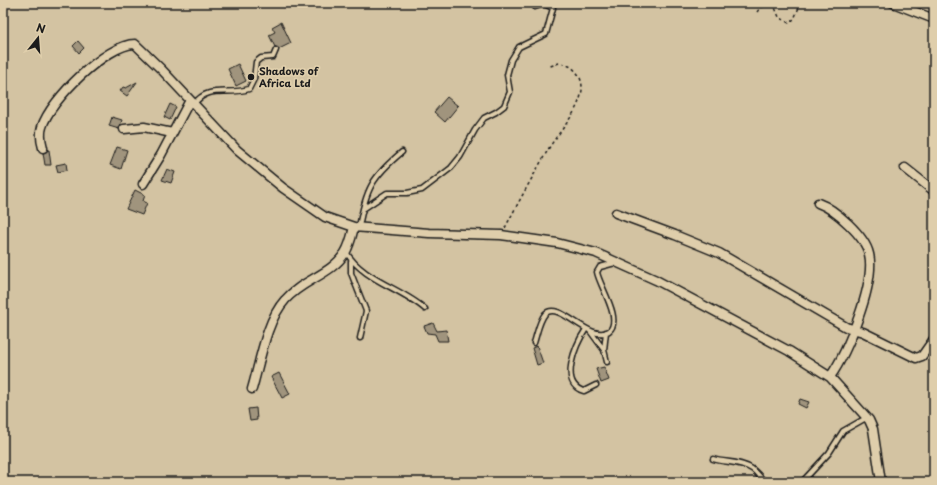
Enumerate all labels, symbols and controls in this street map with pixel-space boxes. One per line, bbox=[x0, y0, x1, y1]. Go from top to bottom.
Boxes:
north arrow bbox=[18, 18, 58, 58]
text: N bbox=[34, 19, 48, 37]
place label: Shadows of Africa Ltd bbox=[259, 63, 319, 90]
marker: Shadows of Africa Ltd bbox=[246, 72, 256, 82]

